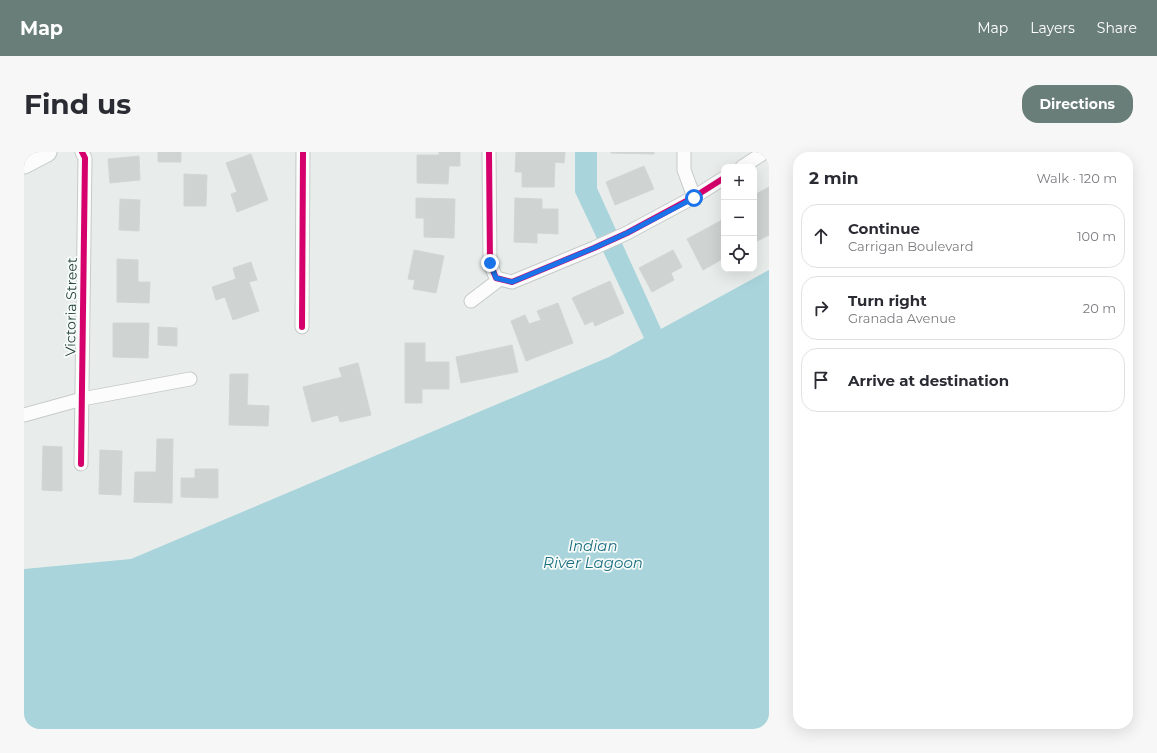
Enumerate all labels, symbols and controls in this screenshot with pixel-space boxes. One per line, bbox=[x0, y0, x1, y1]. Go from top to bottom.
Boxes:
text: Map bbox=[20, 17, 63, 40]
text: Map bbox=[977, 19, 1008, 37]
text: Layers bbox=[1030, 19, 1075, 37]
text: Share bbox=[1097, 19, 1137, 37]
button: Directions bbox=[1022, 85, 1133, 123]
text: Find us bbox=[24, 87, 131, 121]
map controls bbox=[721, 164, 757, 272]
button: + bbox=[721, 164, 757, 200]
text: 2 min bbox=[809, 168, 859, 188]
text: Walk · 120 m bbox=[1036, 170, 1117, 186]
route start bbox=[685, 189, 703, 207]
button: − bbox=[721, 200, 757, 236]
text: Continue bbox=[848, 219, 920, 238]
icon: ahead bbox=[810, 225, 832, 247]
text: 100 m bbox=[1077, 228, 1116, 244]
button: locate bbox=[721, 236, 757, 272]
text: Carrigan Boulevard bbox=[848, 238, 974, 254]
route end bbox=[481, 254, 499, 272]
street label: Victoria Street bbox=[61, 257, 81, 357]
text: Turn right bbox=[848, 291, 927, 310]
icon: right bbox=[810, 297, 832, 319]
text: 20 m bbox=[1083, 300, 1116, 316]
text: Granada Avenue bbox=[848, 310, 956, 326]
icon: arrive bbox=[810, 369, 832, 391]
text: Arrive at destination bbox=[848, 371, 1009, 390]
water label: Indian River Lagoon bbox=[543, 536, 643, 572]

